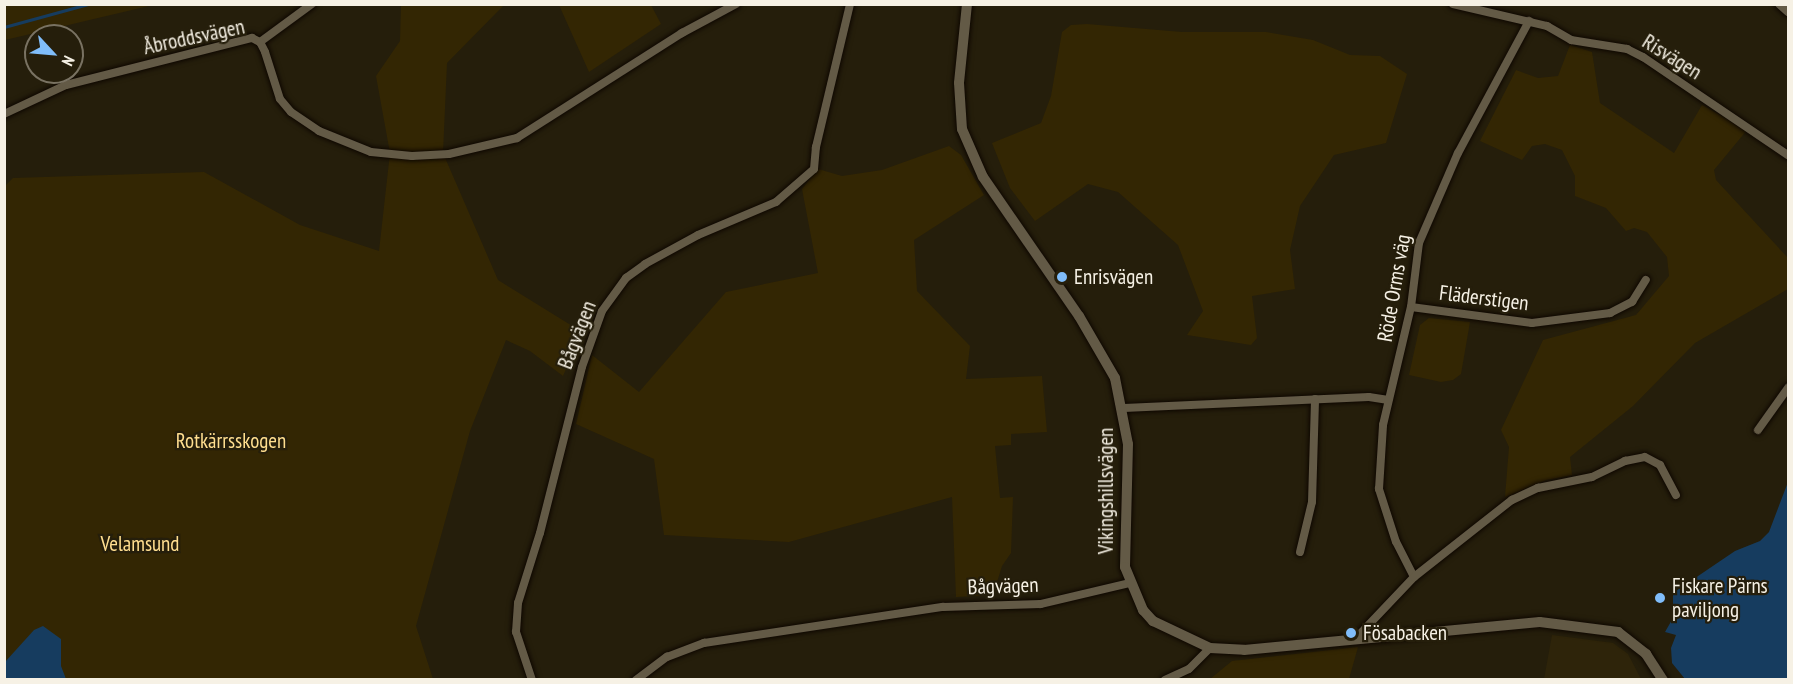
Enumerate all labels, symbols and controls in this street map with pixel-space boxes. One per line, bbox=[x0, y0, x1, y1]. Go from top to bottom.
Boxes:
street label: Åbroddsvägen bbox=[141, 14, 247, 60]
north arrow bbox=[24, 24, 84, 84]
street label: Risvägen bbox=[1638, 29, 1706, 85]
text: N bbox=[58, 53, 79, 69]
street label: Röde Orms väg bbox=[1372, 232, 1416, 344]
place label: Enrisvägen bbox=[1074, 264, 1153, 290]
marker: Enrisvägen bbox=[1055, 270, 1069, 284]
street label: Fläderstigen bbox=[1438, 280, 1530, 316]
street label: Bågvägen bbox=[553, 297, 601, 373]
park label: Rotkärrsskogen bbox=[176, 428, 286, 454]
street label: Vikingshillsvägen bbox=[1093, 428, 1119, 554]
park label: Velamsund bbox=[101, 531, 179, 557]
street label: Bågvägen bbox=[967, 572, 1039, 600]
place label: Fiskare Pärns paviljong bbox=[1672, 573, 1768, 623]
marker: Fiskare Pärns paviljong bbox=[1653, 591, 1667, 605]
place label: Fösabacken bbox=[1363, 620, 1447, 646]
marker: Fösabacken bbox=[1344, 626, 1358, 640]

